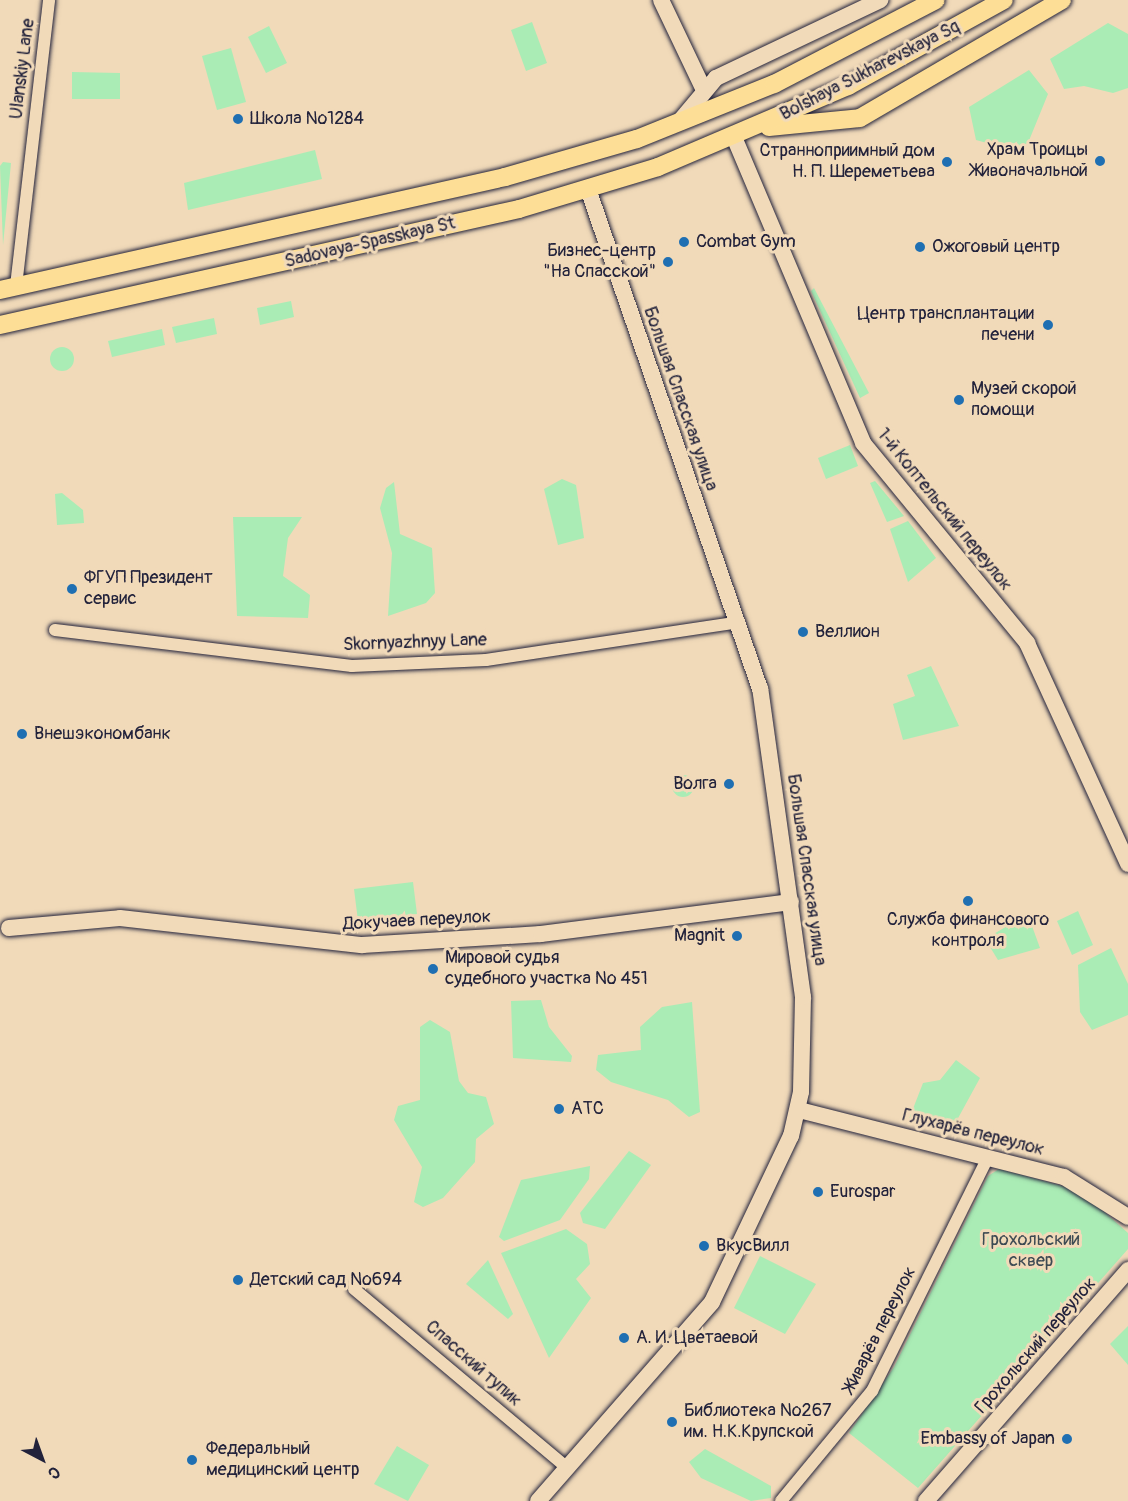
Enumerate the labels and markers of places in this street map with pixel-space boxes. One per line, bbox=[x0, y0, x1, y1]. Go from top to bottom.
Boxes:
place label: Школа №1284 bbox=[250, 108, 364, 130]
marker: Школа №1284 bbox=[231, 112, 245, 126]
place label: Храм Троицы Живоначальной bbox=[971, 140, 1088, 182]
place label: Странноприимный дом Н. П. Шереметьева bbox=[759, 141, 935, 184]
marker: Храм Троицы Живоначальной bbox=[1093, 154, 1107, 168]
marker: Странноприимный дом Н. П. Шереметьева bbox=[940, 155, 954, 169]
place label: Combat Gym bbox=[696, 231, 796, 253]
marker: Combat Gym bbox=[677, 235, 691, 249]
place label: Ожоговый центр bbox=[932, 236, 1060, 258]
marker: Ожоговый центр bbox=[913, 240, 927, 254]
place label: Бизнес-центр "На Спасской" bbox=[543, 241, 656, 284]
marker: Бизнес-центр "На Спасской" bbox=[661, 255, 675, 269]
place label: Центр трансплантации печени bbox=[857, 304, 1034, 346]
marker: Центр трансплантации печени bbox=[1039, 316, 1057, 334]
place label: Музей скорой помощи bbox=[971, 379, 1077, 422]
marker: Музей скорой помощи bbox=[952, 393, 966, 407]
place label: ФГУП Президент сервис bbox=[84, 568, 213, 610]
marker: ФГУП Президент сервис bbox=[65, 582, 79, 596]
place label: Веллион bbox=[815, 621, 880, 643]
marker: Веллион bbox=[796, 625, 810, 639]
place label: Внешэкономбанк bbox=[34, 723, 171, 745]
marker: Внешэкономбанк bbox=[15, 727, 29, 741]
place label: Волга bbox=[673, 773, 717, 795]
marker: Волга bbox=[722, 777, 736, 791]
marker: Служба финансового контроля bbox=[961, 894, 975, 908]
place label: Служба финансового контроля bbox=[887, 910, 1049, 952]
place label: Magnit bbox=[674, 925, 725, 947]
marker: Magnit bbox=[730, 929, 744, 943]
place label: Мировой судья судебного участка № 451 bbox=[445, 948, 648, 990]
marker: Мировой судья судебного участка № 451 bbox=[426, 962, 440, 976]
place label: АТС bbox=[571, 1098, 604, 1120]
marker: АТС bbox=[552, 1102, 566, 1116]
place label: Eurospar bbox=[830, 1181, 895, 1203]
marker: Eurospar bbox=[811, 1185, 825, 1199]
place label: ВкусВилл bbox=[716, 1235, 789, 1257]
marker: ВкусВилл bbox=[697, 1239, 711, 1253]
place label: Детский сад №694 bbox=[250, 1269, 402, 1291]
marker: Детский сад №694 bbox=[231, 1273, 245, 1287]
place label: А. И. Цветаевой bbox=[636, 1327, 758, 1349]
marker: А. И. Цветаевой bbox=[617, 1331, 631, 1345]
place label: Библиотека №267 им. Н.К.Крупской bbox=[684, 1401, 831, 1444]
marker: Библиотека №267 им. Н.К.Крупской bbox=[665, 1415, 679, 1429]
place label: Embassy of Japan bbox=[920, 1428, 1055, 1450]
marker: Embassy of Japan bbox=[1060, 1432, 1074, 1446]
place label: Федеральный медицинский центр bbox=[206, 1439, 359, 1482]
marker: Федеральный медицинский центр bbox=[183, 1451, 201, 1469]

